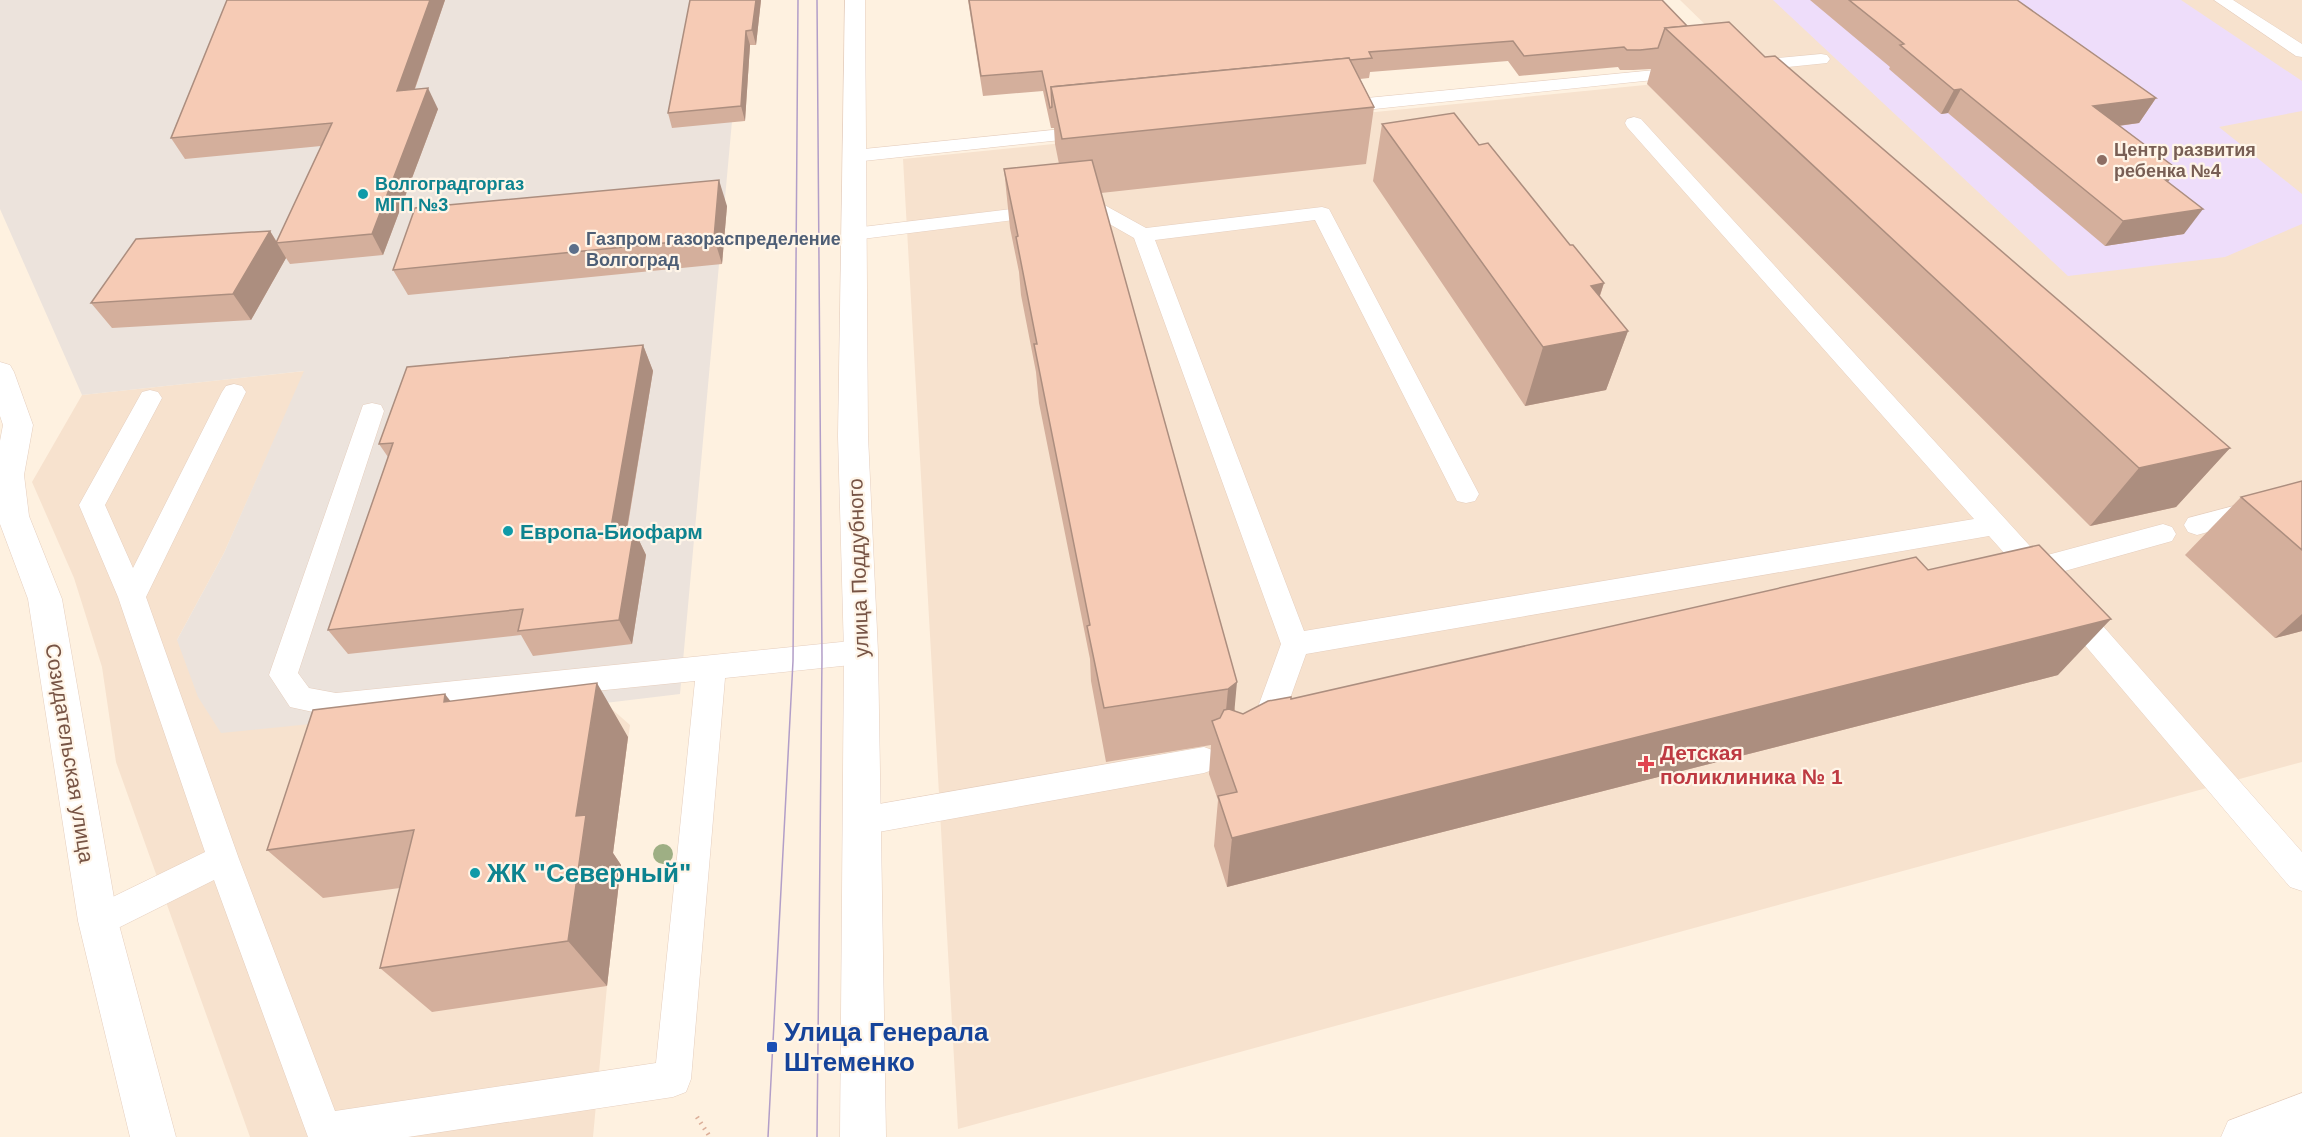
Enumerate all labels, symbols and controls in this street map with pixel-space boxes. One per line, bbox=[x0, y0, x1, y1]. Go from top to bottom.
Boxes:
place label: Центр развития ребенка №4 bbox=[2114, 140, 2256, 181]
marker: Центр развития ребенка №4 bbox=[2095, 153, 2109, 167]
place label: Волгоградгоргаз МГП №3 bbox=[375, 174, 524, 215]
marker: Волгоградгоргаз МГП №3 bbox=[356, 187, 370, 201]
place label: Газпром газораспределение Волгоград bbox=[586, 229, 841, 270]
marker: Газпром газораспределение Волгоград bbox=[567, 242, 581, 256]
street label: улица Поддубного bbox=[843, 478, 873, 658]
place label: Европа-Биофарм bbox=[520, 520, 703, 543]
marker: Европа-Биофарм bbox=[501, 524, 515, 538]
street label: Созидательская улица bbox=[41, 642, 99, 865]
place label: Детская поликлиника № 1 bbox=[1660, 741, 1843, 788]
marker: Детская поликлиника № 1 bbox=[1637, 755, 1655, 773]
place label: ЖК "Северный" bbox=[486, 858, 691, 888]
marker: ЖК "Северный" bbox=[468, 866, 482, 880]
place label: Улица Генерала Штеменко bbox=[784, 1017, 989, 1077]
marker: Улица Генерала Штеменко bbox=[765, 1040, 779, 1054]

